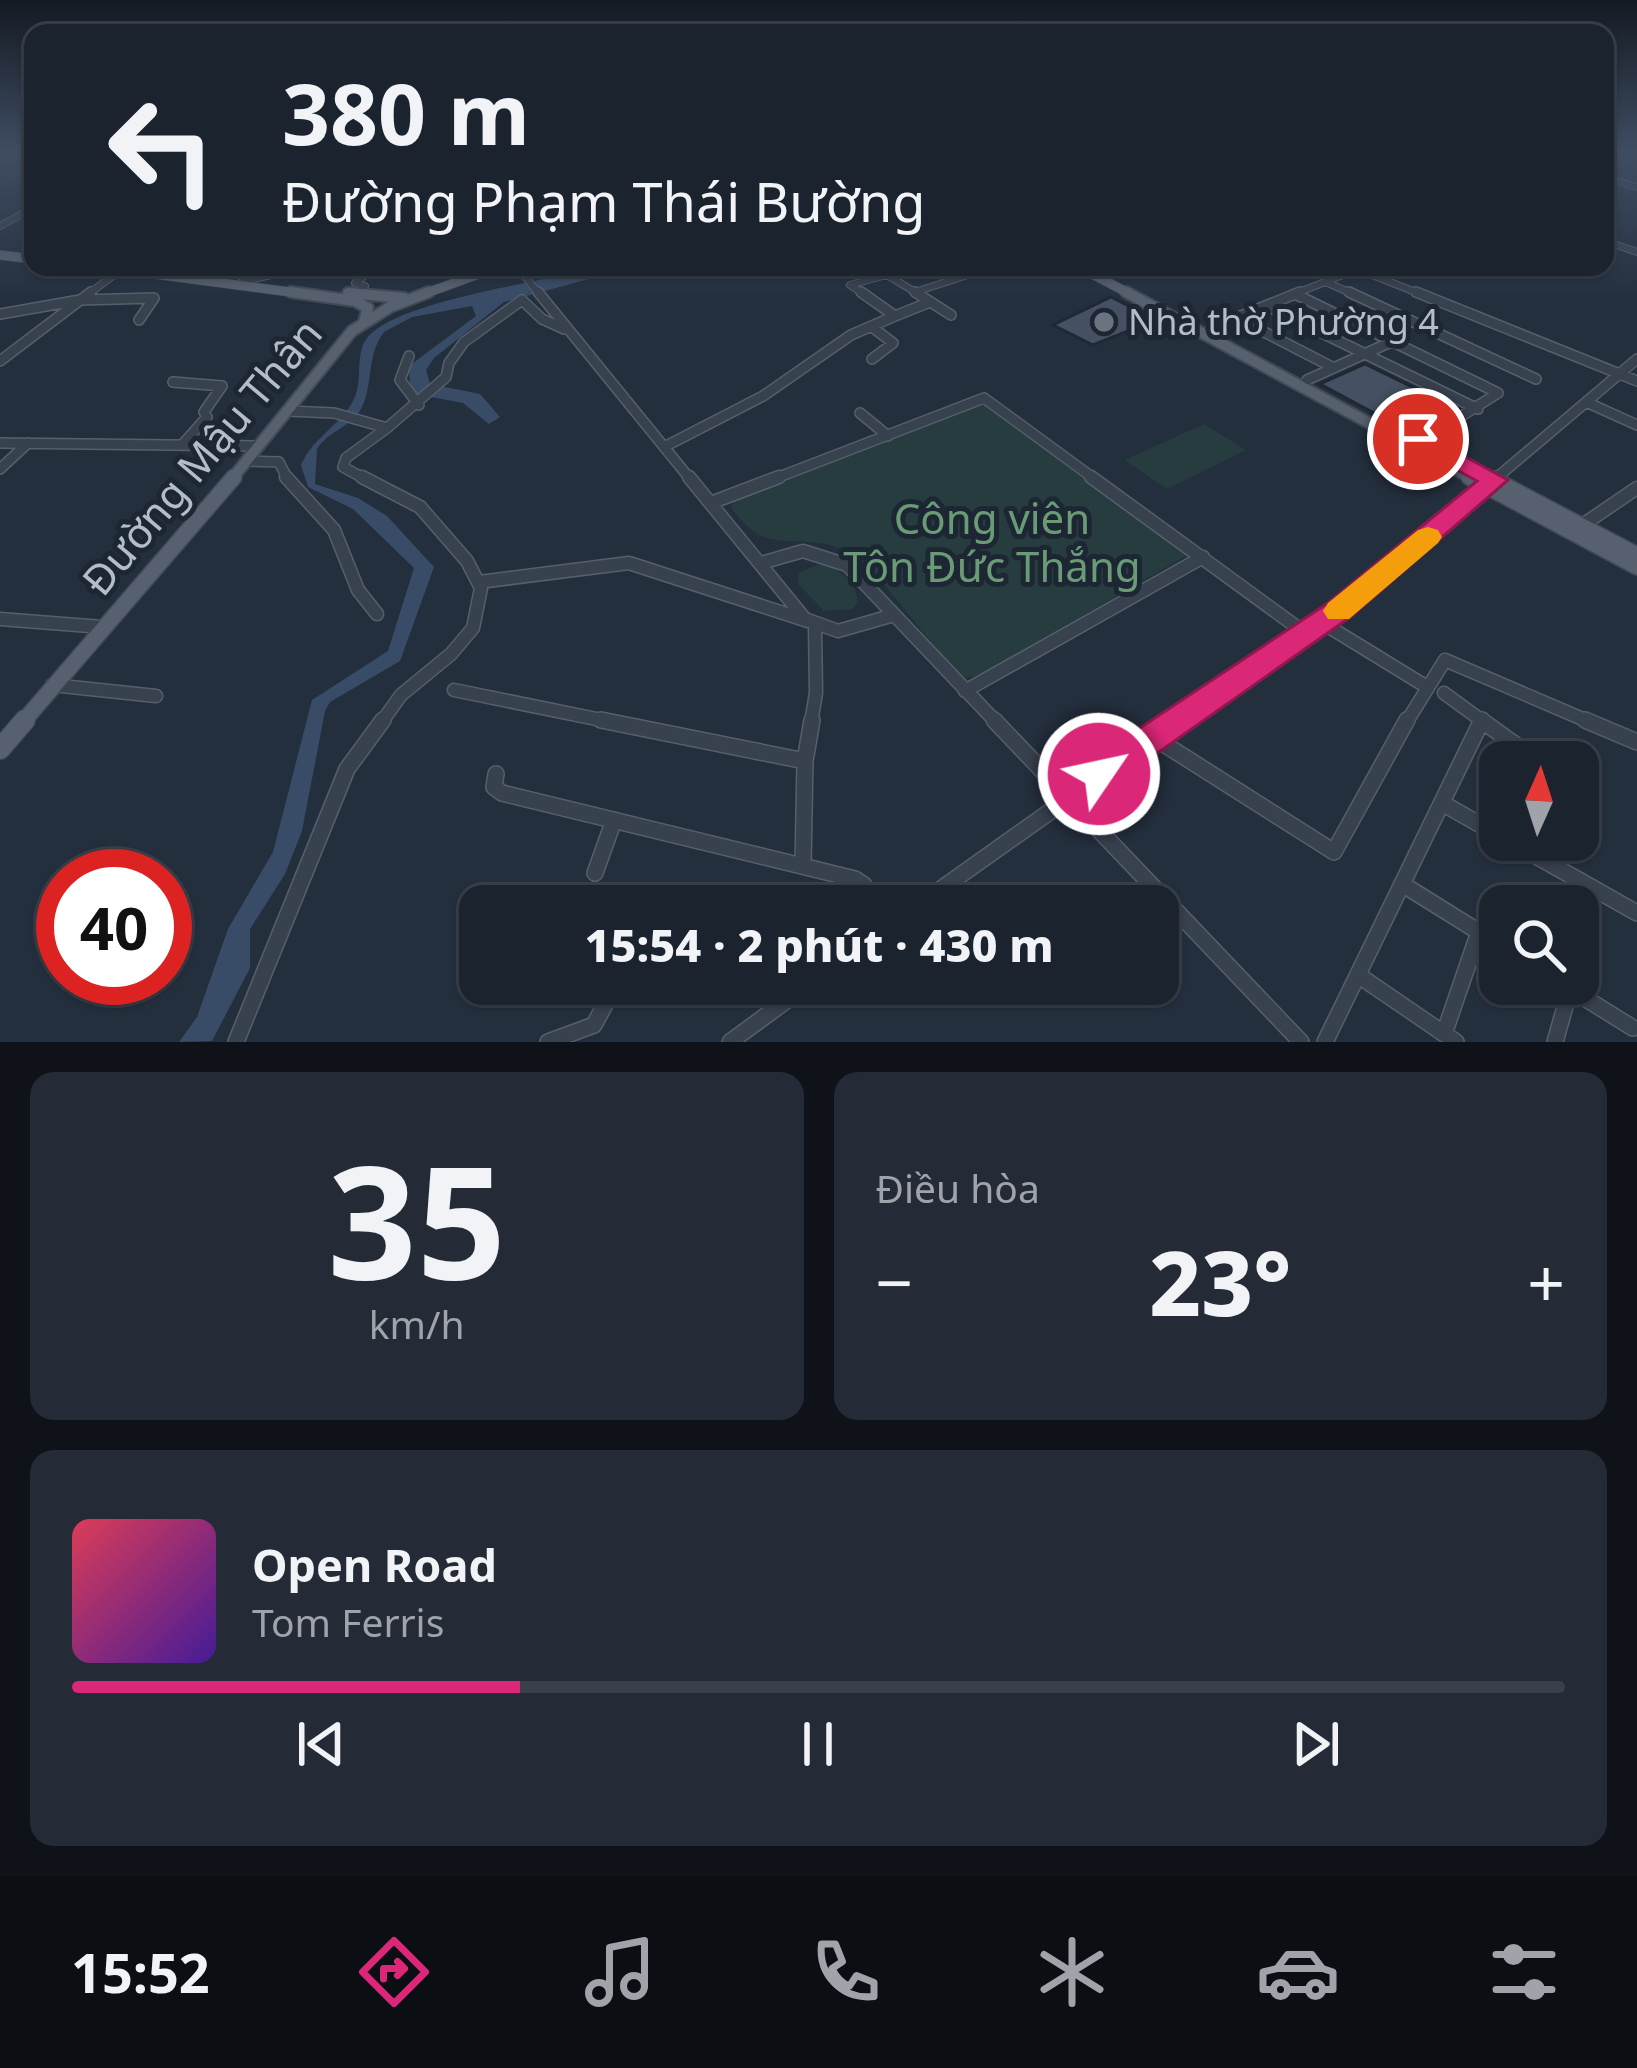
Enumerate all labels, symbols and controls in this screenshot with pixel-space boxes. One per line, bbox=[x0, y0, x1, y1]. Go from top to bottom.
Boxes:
text: 380 m bbox=[282, 55, 530, 170]
icon: left bbox=[84, 72, 240, 228]
text: Đường Phạm Thái Bường bbox=[282, 164, 926, 238]
place label: Nhà thờ Phường 4 bbox=[1128, 297, 1439, 346]
street label: Đường Mậu Thân bbox=[68, 306, 334, 606]
marker: Nhà thờ Phường 4 bbox=[1091, 309, 1117, 335]
pin bbox=[1367, 388, 1469, 490]
icon: arrive bbox=[1385, 406, 1451, 472]
park label: Công viên Tôn Đức Thắng bbox=[843, 489, 1141, 594]
position arrow bbox=[1036, 711, 1162, 837]
north arrow bbox=[1479, 741, 1599, 861]
map controls bbox=[1479, 741, 1599, 1005]
speed limit sign: 40 bbox=[36, 849, 192, 1005]
button: search bbox=[1479, 885, 1599, 1005]
text: 15:54 · 2 phút · 430 m bbox=[584, 914, 1054, 975]
text: 35 bbox=[328, 1112, 506, 1325]
text: Điều hòa bbox=[876, 1161, 1040, 1214]
text: 23° bbox=[1149, 1220, 1291, 1342]
text: − bbox=[876, 1236, 913, 1326]
text: + bbox=[1527, 1236, 1565, 1326]
text: km/h bbox=[369, 1297, 465, 1350]
text: Open Road bbox=[252, 1534, 497, 1595]
text: Tom Ferris bbox=[252, 1595, 444, 1648]
icon: previous bbox=[288, 1711, 354, 1777]
icon: pause bbox=[785, 1711, 851, 1777]
icon: next bbox=[1283, 1711, 1349, 1777]
icon: directions bbox=[352, 1930, 436, 2014]
icon: music bbox=[578, 1930, 662, 2014]
icon: phone bbox=[804, 1930, 888, 2014]
icon: climate bbox=[1030, 1930, 1114, 2014]
icon: car bbox=[1256, 1930, 1340, 2014]
icon: filters bbox=[1482, 1930, 1566, 2014]
text: 15:52 bbox=[71, 1935, 210, 2009]

